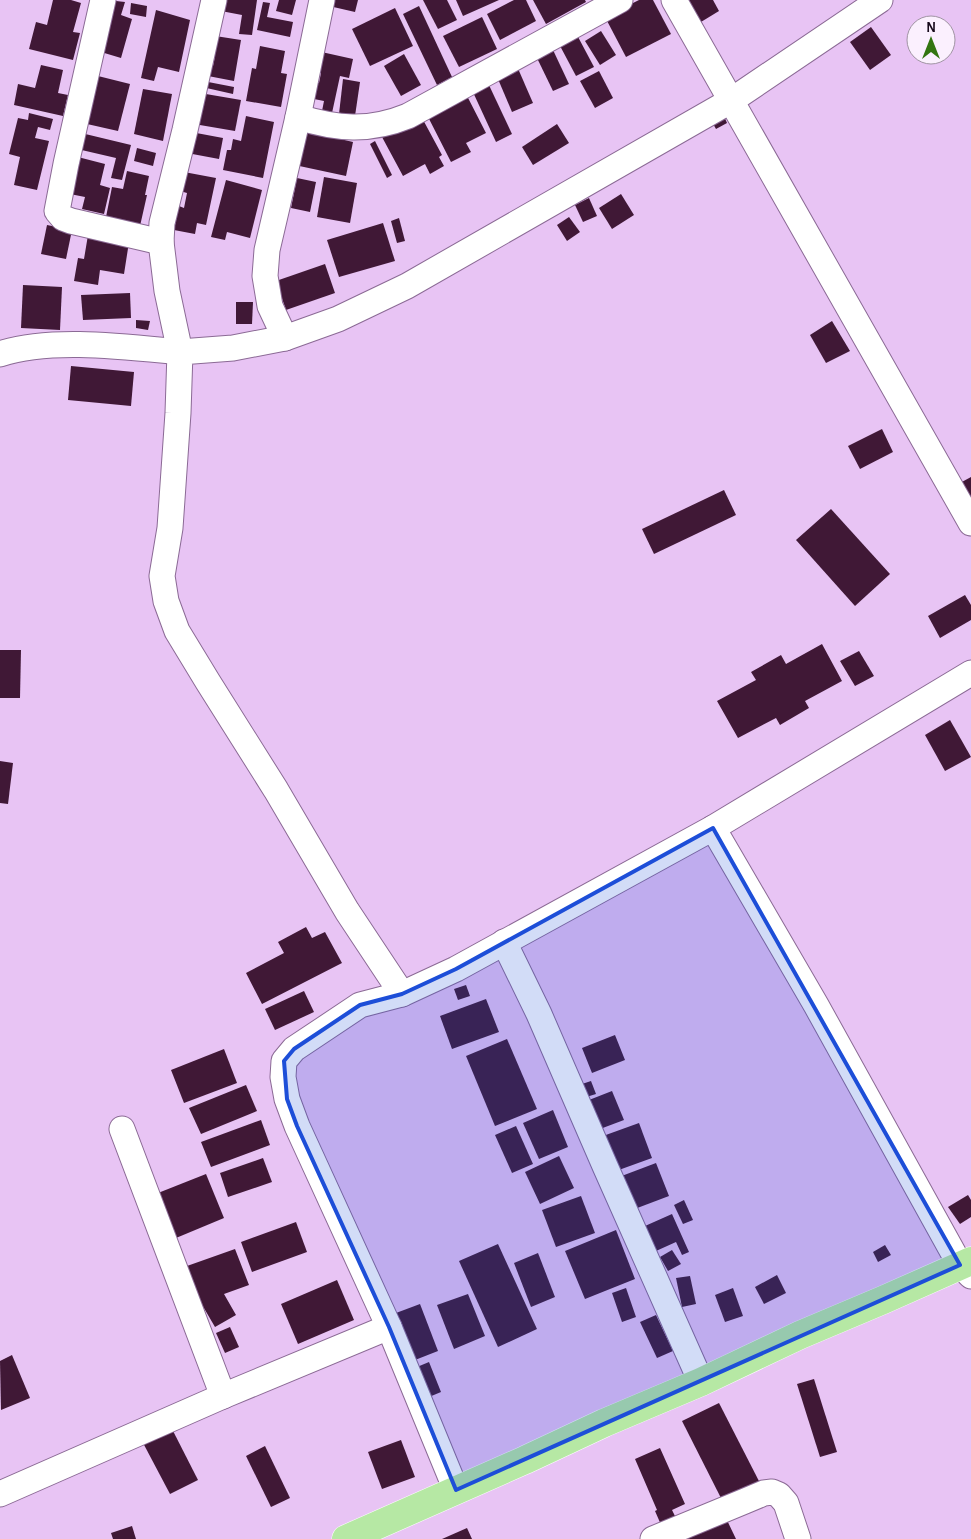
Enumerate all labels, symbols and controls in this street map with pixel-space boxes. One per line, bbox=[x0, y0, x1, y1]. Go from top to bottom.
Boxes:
north arrow bbox=[906, 15, 956, 65]
text: N bbox=[926, 21, 936, 35]

